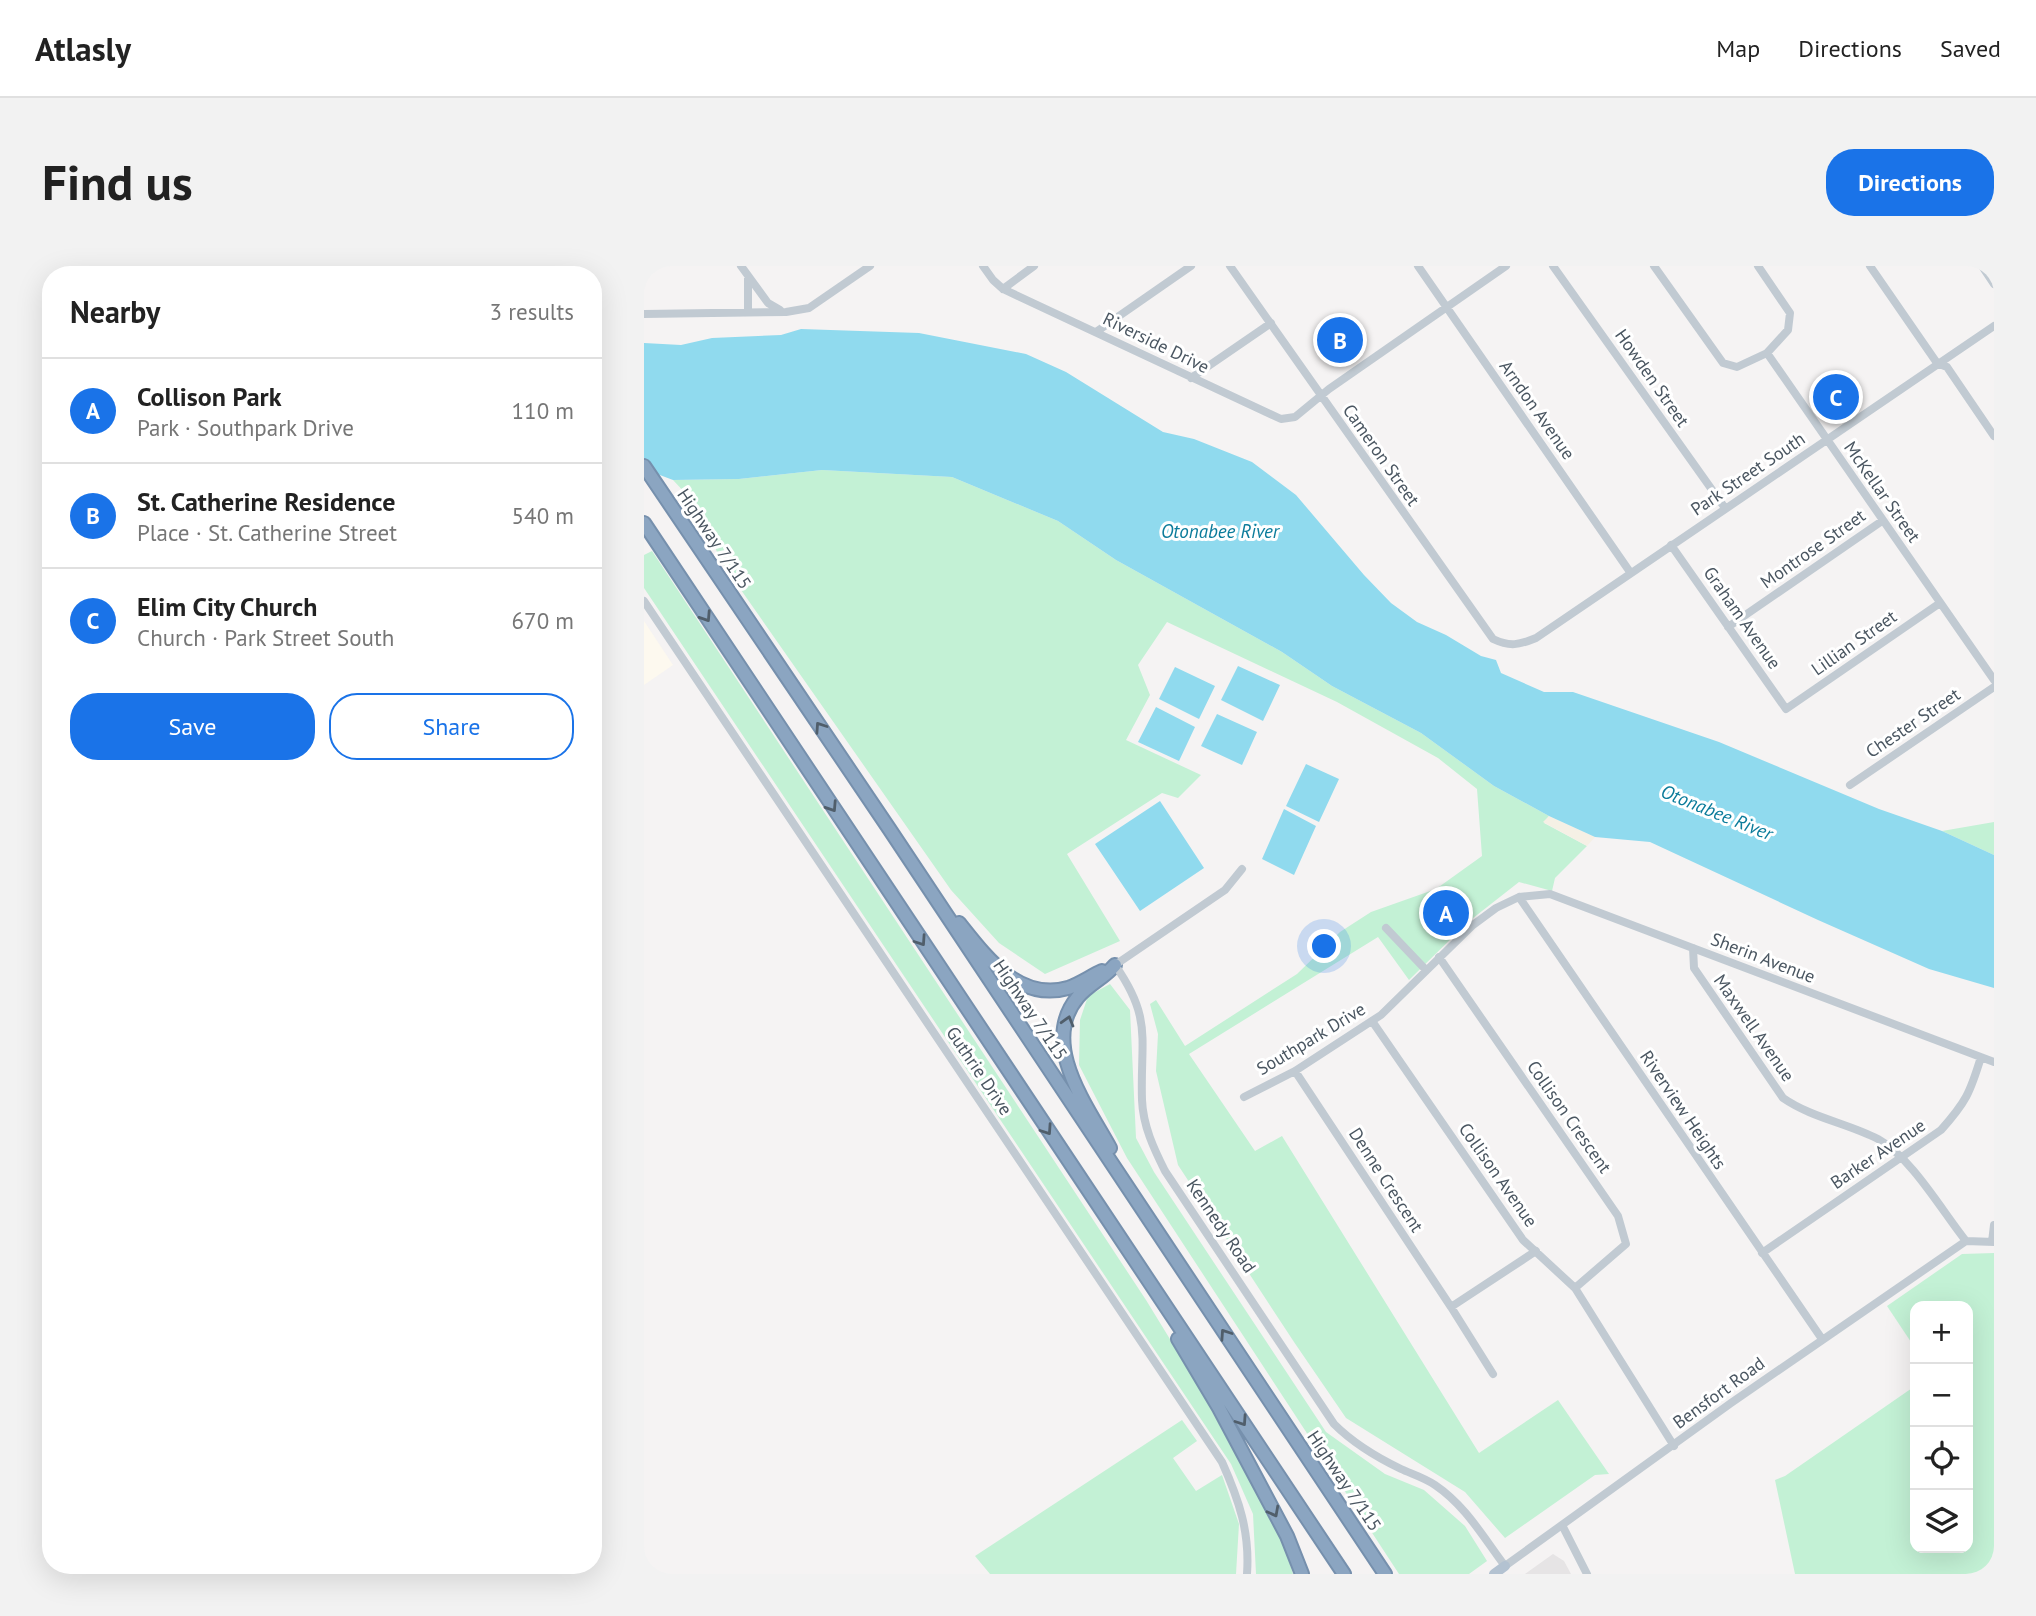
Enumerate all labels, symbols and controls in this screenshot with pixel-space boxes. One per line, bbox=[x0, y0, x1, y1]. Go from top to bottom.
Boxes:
text: Atlasly bbox=[35, 27, 131, 70]
text: Map bbox=[1716, 33, 1760, 64]
text: Directions bbox=[1798, 33, 1902, 64]
text: Saved bbox=[1940, 33, 2001, 64]
button: Directions bbox=[1826, 149, 1994, 216]
text: Find us bbox=[42, 150, 193, 214]
text: Nearby bbox=[70, 292, 160, 331]
text: 3 results bbox=[490, 297, 574, 326]
street label: Riverside Drive bbox=[1099, 307, 1213, 378]
pin: B bbox=[1317, 314, 1363, 366]
street label: Howden Street bbox=[1610, 324, 1695, 431]
street label: Arndon Avenue bbox=[1495, 356, 1580, 464]
pin: C bbox=[1813, 371, 1859, 423]
text: Collison Park bbox=[137, 380, 281, 413]
text: A bbox=[86, 396, 100, 425]
text: 110 m bbox=[512, 396, 574, 425]
street label: Cameron Street bbox=[1338, 399, 1425, 510]
text: Park · Southpark Drive bbox=[137, 413, 354, 442]
street label: Park Street South bbox=[1686, 427, 1809, 520]
street label: McKellar Street bbox=[1839, 437, 1926, 547]
street label: Highway 7/115 bbox=[672, 484, 757, 594]
text: St. Catherine Residence bbox=[137, 485, 395, 518]
text: B bbox=[86, 501, 100, 530]
text: 540 m bbox=[512, 501, 574, 530]
street label: Montrose Street bbox=[1756, 504, 1870, 593]
text: Place · St. Catherine Street bbox=[137, 518, 397, 547]
water label: Otonabee River bbox=[1161, 519, 1281, 543]
street label: Graham Avenue bbox=[1699, 562, 1786, 673]
text: Elim City Church bbox=[137, 590, 317, 623]
street label: Lillian Street bbox=[1807, 605, 1901, 680]
text: C bbox=[87, 606, 99, 635]
text: 670 m bbox=[512, 606, 574, 635]
one-way arrow bbox=[698, 609, 710, 622]
text: Church · Park Street South bbox=[137, 623, 394, 652]
street label: Chester Street bbox=[1861, 683, 1964, 763]
button: Save bbox=[70, 693, 315, 760]
button: Share bbox=[329, 693, 574, 760]
one-way arrow bbox=[816, 722, 828, 735]
water label: Otonabee River bbox=[1658, 779, 1778, 846]
one-way arrow bbox=[823, 799, 836, 812]
pin: A bbox=[1423, 887, 1469, 939]
street label: Sherin Avenue bbox=[1708, 927, 1819, 988]
your location bbox=[1307, 929, 1341, 963]
one-way arrow bbox=[913, 933, 925, 946]
street label: Highway 7/115 bbox=[988, 955, 1073, 1065]
street label: Maxwell Avenue bbox=[1709, 970, 1800, 1086]
street label: Southpark Drive bbox=[1252, 997, 1369, 1080]
one-way arrow bbox=[1059, 1015, 1074, 1027]
street label: Guthrie Drive bbox=[941, 1022, 1017, 1119]
street label: Riverview Heights bbox=[1635, 1046, 1732, 1174]
street label: Collison Crescent bbox=[1522, 1056, 1617, 1177]
street label: Barker Avenue bbox=[1826, 1113, 1930, 1194]
street label: Collison Avenue bbox=[1454, 1118, 1543, 1231]
one-way arrow bbox=[1039, 1122, 1052, 1135]
street label: Denne Crescent bbox=[1344, 1123, 1429, 1236]
street label: Kennedy Road bbox=[1182, 1174, 1261, 1277]
map controls bbox=[1910, 1301, 1973, 1553]
button: + bbox=[1910, 1301, 1973, 1364]
one-way arrow bbox=[1221, 1329, 1233, 1342]
street label: Bensfort Road bbox=[1668, 1352, 1769, 1434]
button: − bbox=[1910, 1364, 1973, 1427]
one-way arrow bbox=[1234, 1413, 1246, 1426]
street label: Highway 7/115 bbox=[1302, 1426, 1387, 1536]
button: locate bbox=[1910, 1427, 1973, 1490]
button: layers bbox=[1910, 1490, 1973, 1553]
one-way arrow bbox=[1265, 1504, 1279, 1517]

